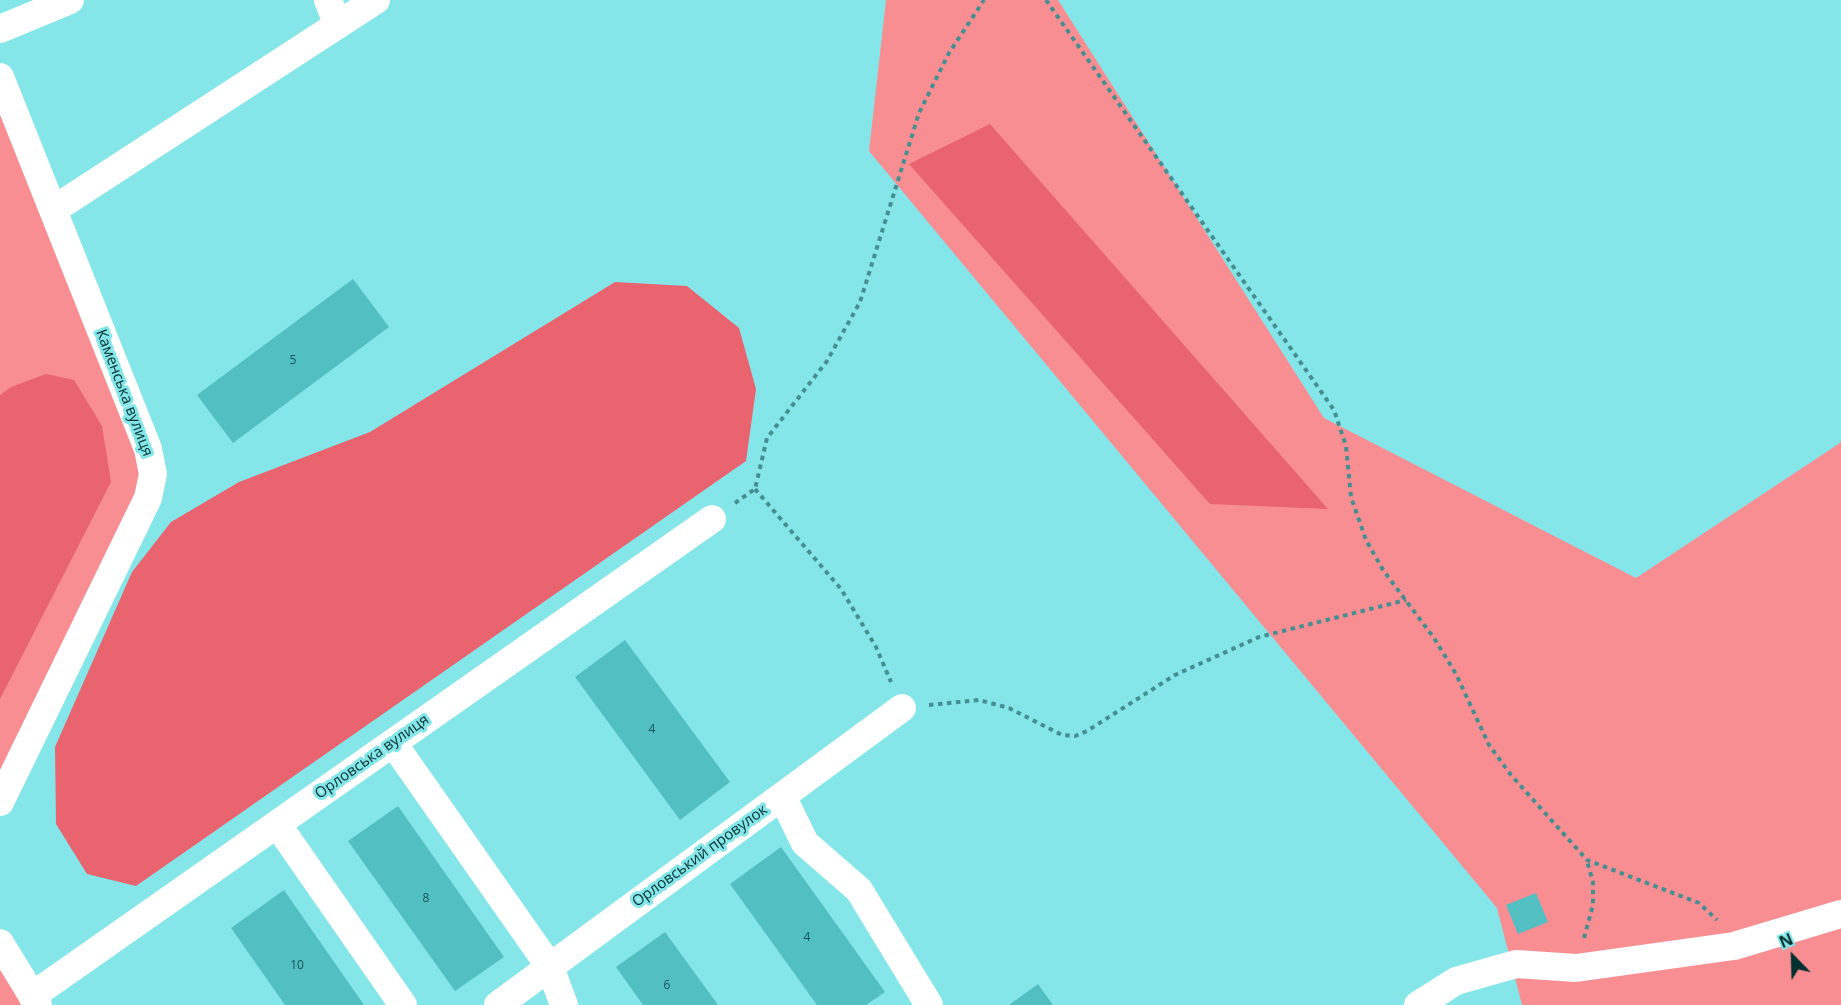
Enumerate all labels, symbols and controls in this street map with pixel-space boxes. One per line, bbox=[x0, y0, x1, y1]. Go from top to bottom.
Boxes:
street label: Каменська вулиця bbox=[92, 327, 156, 459]
house number: 5 bbox=[290, 354, 296, 368]
street label: Орловська вулиця bbox=[312, 711, 432, 803]
house number: 4 bbox=[649, 723, 655, 737]
street label: Орловський провулок bbox=[629, 801, 771, 911]
house number: 8 bbox=[423, 892, 429, 906]
north arrow bbox=[1763, 927, 1823, 987]
text: N bbox=[1776, 928, 1796, 953]
house number: 4 bbox=[804, 931, 810, 945]
house number: 10 bbox=[290, 959, 304, 973]
house number: 6 bbox=[664, 979, 670, 993]

